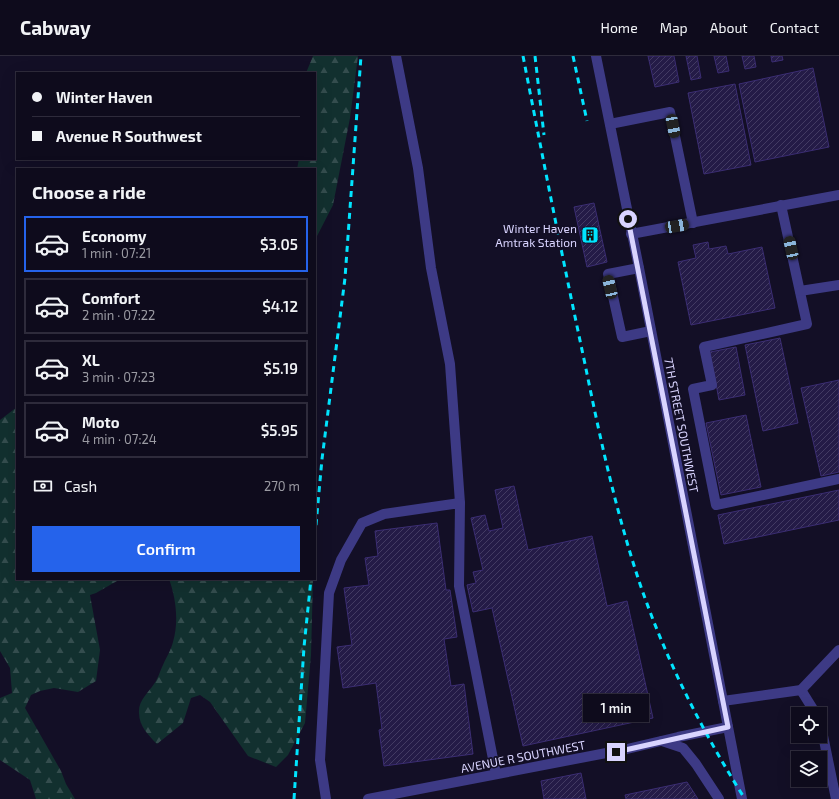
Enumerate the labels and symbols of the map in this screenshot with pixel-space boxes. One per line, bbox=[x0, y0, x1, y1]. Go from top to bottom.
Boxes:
car bbox=[665, 113, 681, 139]
route start bbox=[619, 210, 637, 228]
car bbox=[664, 218, 690, 234]
place label: Winter Haven Amtrak Station bbox=[495, 221, 577, 249]
building icon: Winter Haven Amtrak Station bbox=[580, 225, 600, 245]
car bbox=[783, 235, 799, 261]
car bbox=[601, 274, 619, 300]
street label: 7TH STREET SOUTHWEST bbox=[662, 356, 702, 494]
callout: 1 min bbox=[583, 694, 649, 722]
street label: AVENUE R SOUTHWEST bbox=[460, 737, 586, 775]
route end bbox=[607, 743, 625, 761]

